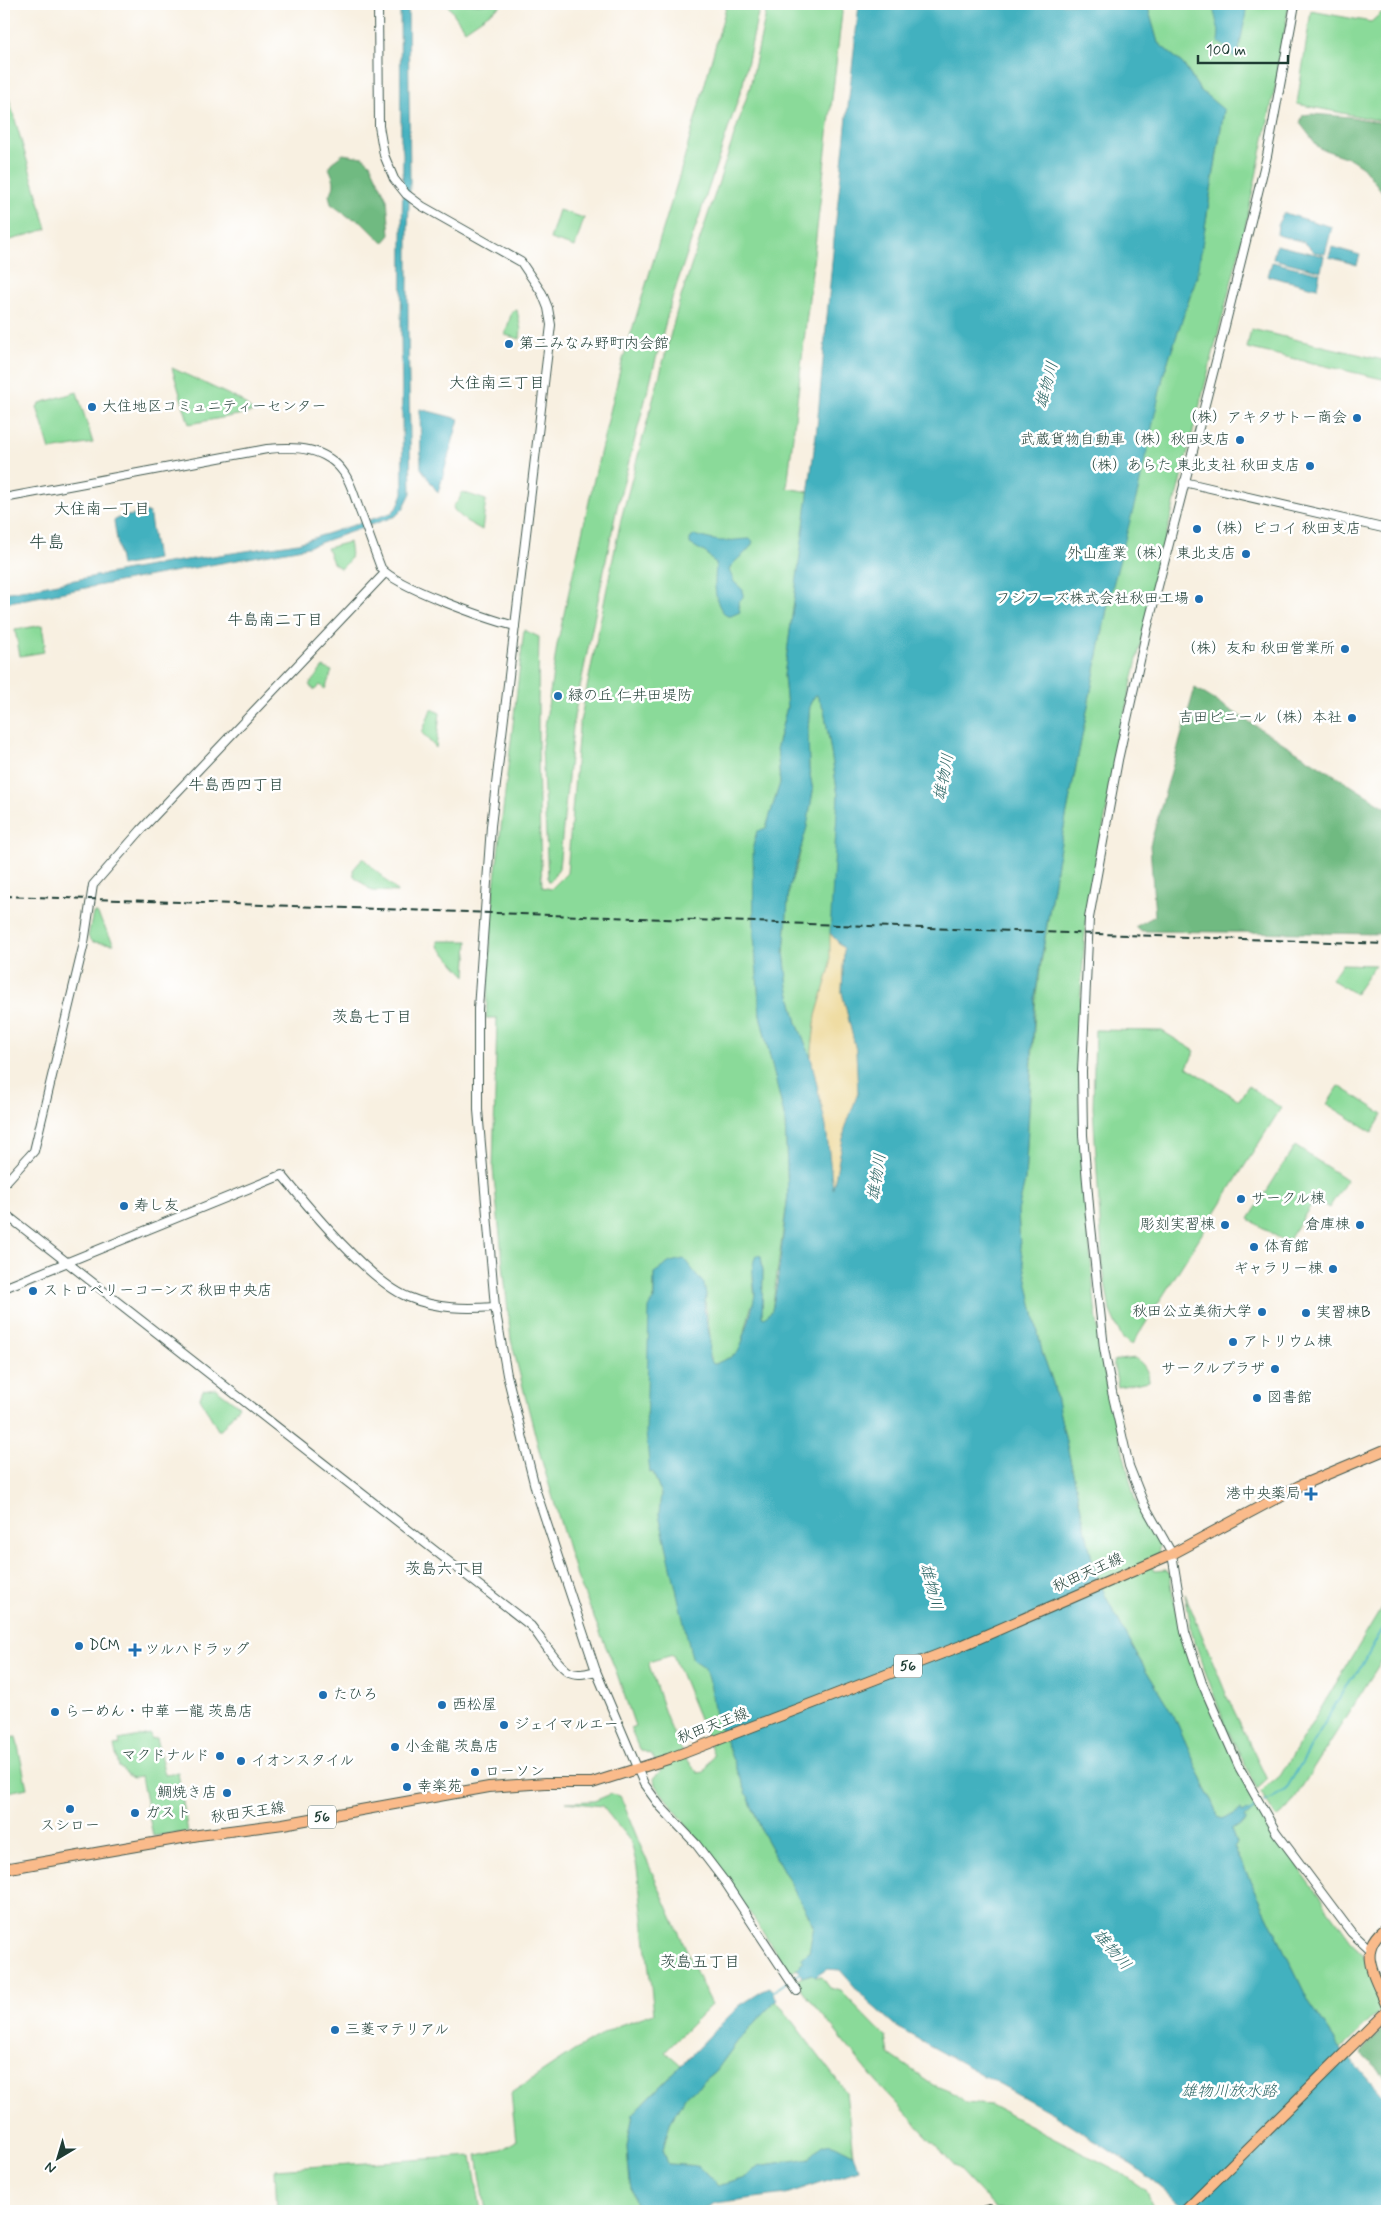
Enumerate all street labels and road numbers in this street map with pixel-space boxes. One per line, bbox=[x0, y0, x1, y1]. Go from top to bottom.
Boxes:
street label: 秋田天王線 bbox=[1050, 1549, 1126, 1597]
road number: 56 bbox=[894, 1654, 922, 1678]
street label: 秋田天王線 bbox=[674, 1703, 752, 1749]
street label: 秋田天王線 bbox=[209, 1798, 287, 1828]
road number: 56 bbox=[308, 1805, 336, 1828]

